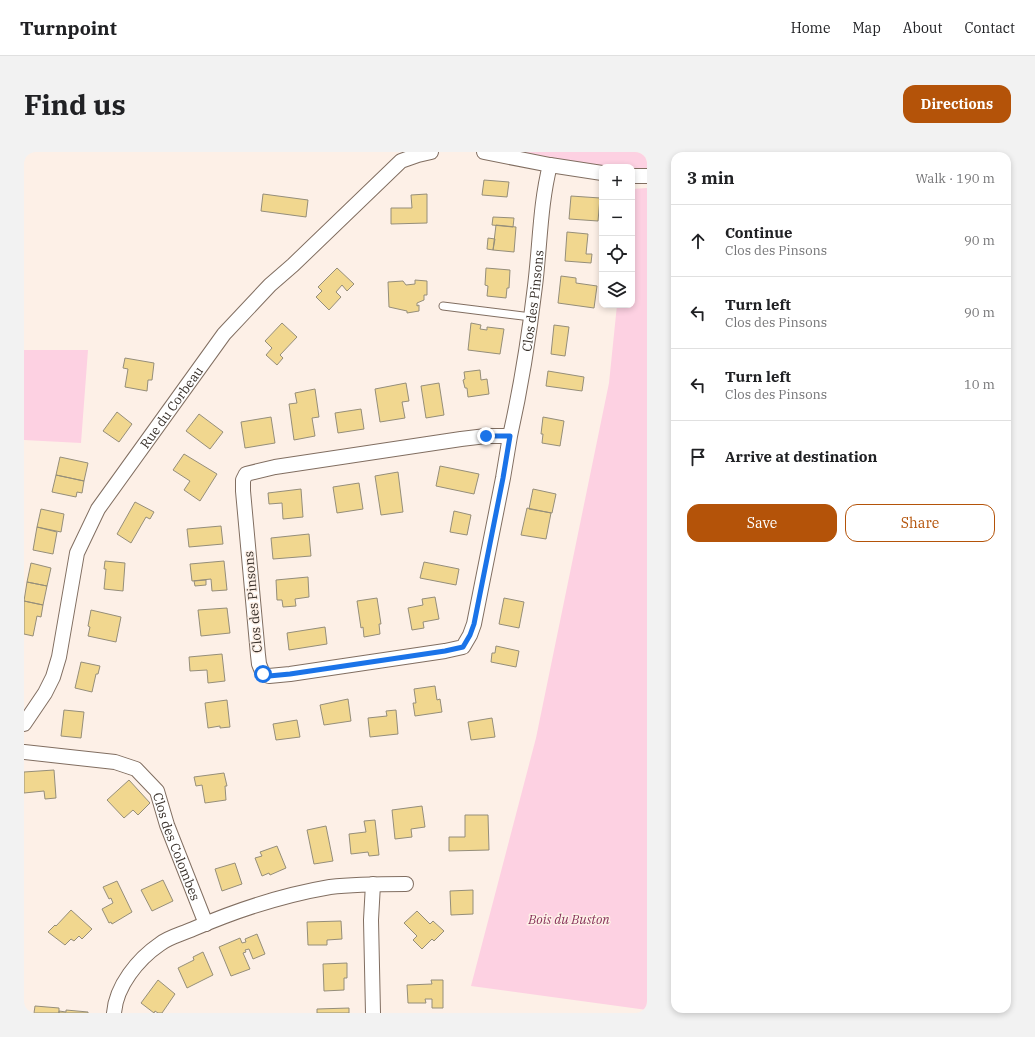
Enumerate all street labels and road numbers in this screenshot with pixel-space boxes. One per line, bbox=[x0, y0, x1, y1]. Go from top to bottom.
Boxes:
street label: Clos des Pinsons bbox=[518, 249, 547, 353]
street label: Rue du Corbeau bbox=[136, 363, 207, 452]
street label: Clos des Pinsons bbox=[240, 550, 266, 654]
street label: Clos des Colombes bbox=[149, 790, 204, 903]

